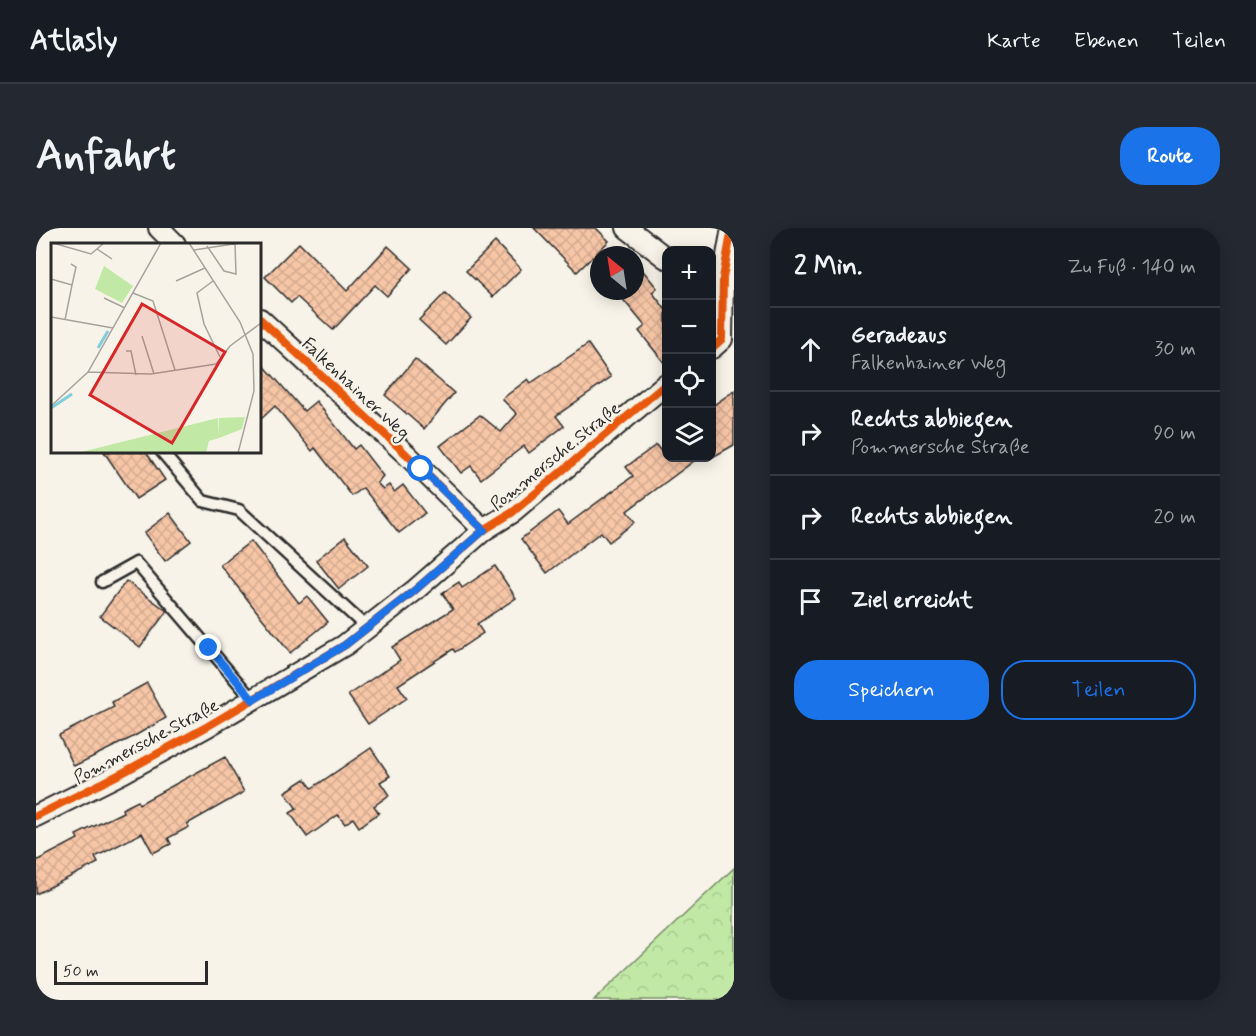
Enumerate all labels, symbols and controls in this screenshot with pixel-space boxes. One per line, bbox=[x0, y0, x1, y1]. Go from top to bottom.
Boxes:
text: Atlasly bbox=[30, 23, 118, 60]
text: Karte bbox=[987, 27, 1041, 55]
text: Ebenen bbox=[1074, 27, 1139, 55]
text: Teilen bbox=[1172, 27, 1226, 55]
button: Route bbox=[1120, 127, 1220, 185]
text: Anfahrt bbox=[36, 129, 176, 184]
inset map bbox=[51, 243, 261, 453]
north arrow bbox=[590, 246, 644, 300]
map controls bbox=[662, 246, 716, 462]
button: + bbox=[662, 246, 716, 300]
text: 2 Min. bbox=[794, 250, 862, 284]
text: Zu Fuß · 140 m bbox=[1067, 254, 1196, 281]
button: − bbox=[662, 300, 716, 354]
text: Geradeaus bbox=[851, 322, 946, 350]
street label: Falkenhainer Weg bbox=[295, 332, 415, 446]
icon: ahead bbox=[794, 333, 827, 366]
text: 30 m bbox=[1154, 336, 1196, 363]
text: Falkenhainer Weg bbox=[851, 350, 1006, 377]
button: locate bbox=[662, 354, 716, 408]
street label: Pommersche Straße bbox=[486, 397, 626, 517]
text: Rechts abbiegen bbox=[851, 406, 1012, 434]
button: layers bbox=[662, 408, 716, 462]
icon: right bbox=[794, 417, 827, 450]
text: 90 m bbox=[1153, 420, 1196, 447]
text: Pommersche Straße bbox=[851, 434, 1030, 461]
route start bbox=[407, 455, 433, 481]
icon: right bbox=[794, 501, 827, 534]
text: Rechts abbiegen bbox=[851, 503, 1012, 531]
text: 20 m bbox=[1153, 504, 1196, 531]
icon: arrive bbox=[794, 585, 827, 618]
text: Ziel erreicht bbox=[851, 587, 973, 615]
route end bbox=[195, 634, 221, 660]
button: Speichern bbox=[794, 660, 989, 720]
button: Teilen bbox=[1001, 660, 1196, 720]
street label: Pommersche Straße bbox=[70, 693, 223, 790]
scale bar bbox=[54, 958, 208, 986]
text: 50 m bbox=[63, 961, 99, 982]

